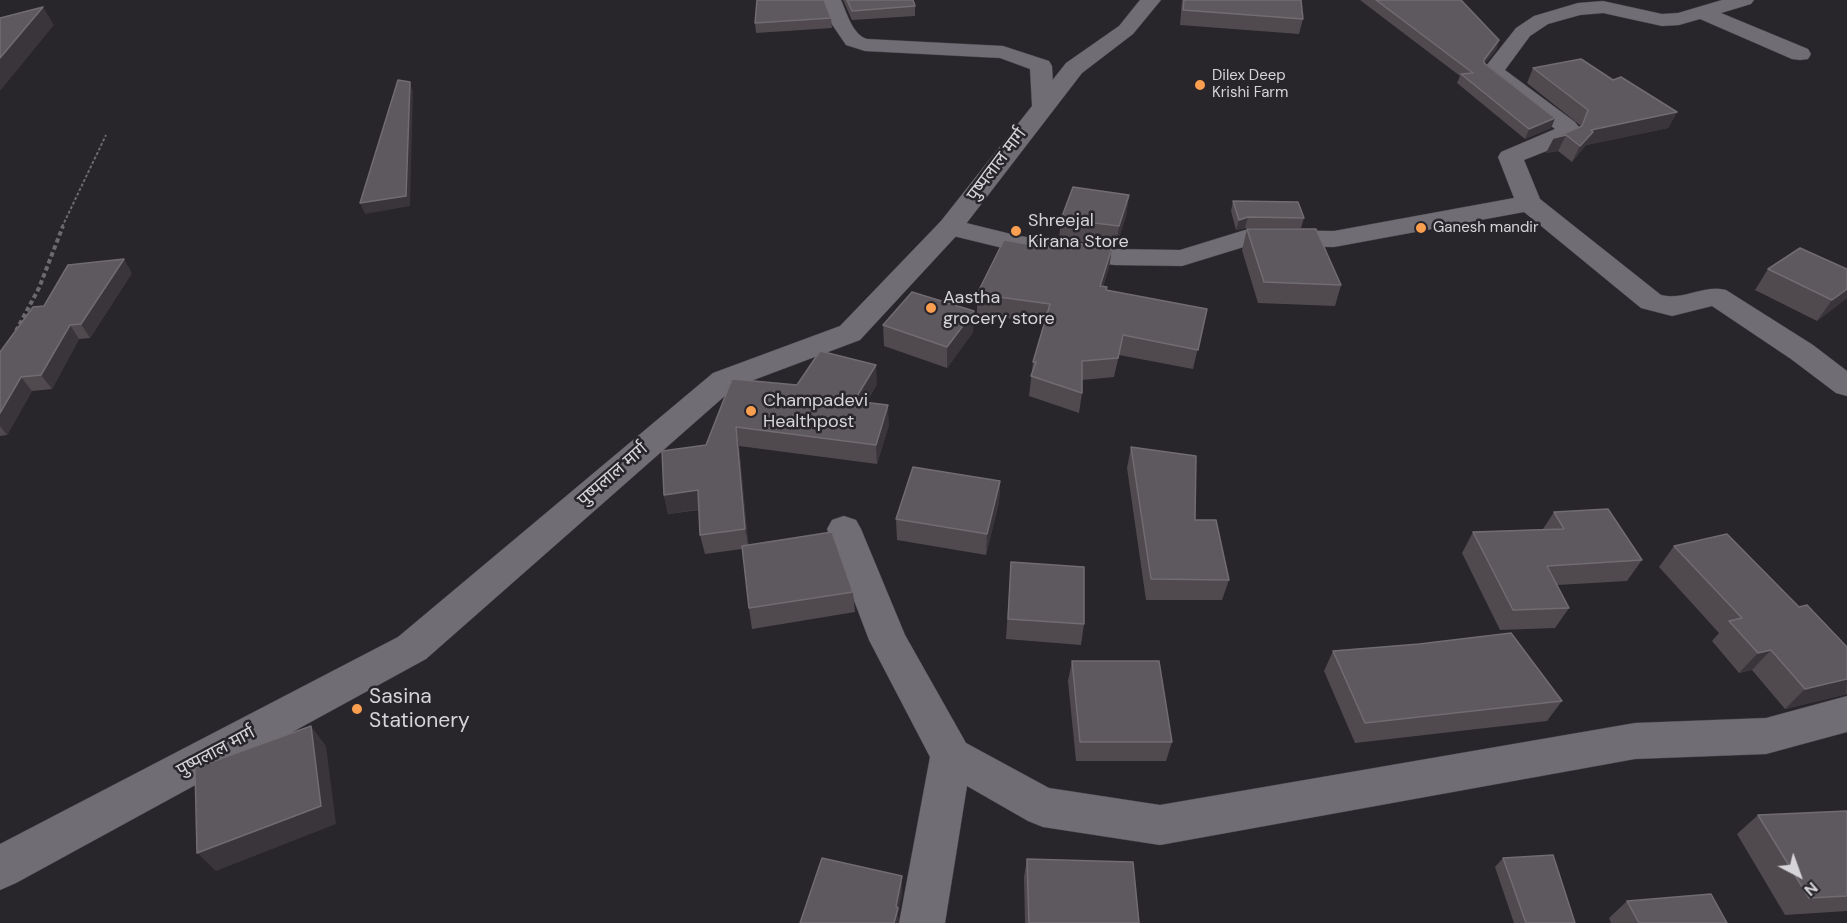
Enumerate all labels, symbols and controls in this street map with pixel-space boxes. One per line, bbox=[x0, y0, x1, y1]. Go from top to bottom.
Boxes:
place label: Dilex Deep Krishi Farm bbox=[1212, 67, 1288, 102]
marker: Dilex Deep Krishi Farm bbox=[1193, 78, 1207, 92]
street label: पुष्पलाल मार्ग bbox=[963, 124, 1031, 206]
place label: Shreejal Kirana Store bbox=[1028, 210, 1129, 252]
place label: Ganesh mandir bbox=[1433, 219, 1538, 237]
marker: Ganesh mandir bbox=[1414, 221, 1428, 235]
marker: Shreejal Kirana Store bbox=[1009, 224, 1023, 238]
place label: Aastha grocery store bbox=[943, 287, 1055, 330]
marker: Aastha grocery store bbox=[924, 301, 938, 315]
place label: Champadevi Healthpost bbox=[763, 390, 868, 432]
marker: Champadevi Healthpost bbox=[744, 404, 758, 418]
street label: पुष्पलाल मार्ग bbox=[574, 439, 652, 511]
place label: Sasina Stationery bbox=[369, 684, 470, 734]
marker: Sasina Stationery bbox=[350, 702, 364, 716]
street label: पुष्पलाल मार्ग bbox=[173, 722, 259, 782]
north arrow bbox=[1769, 845, 1829, 905]
text: N bbox=[1800, 877, 1822, 901]

